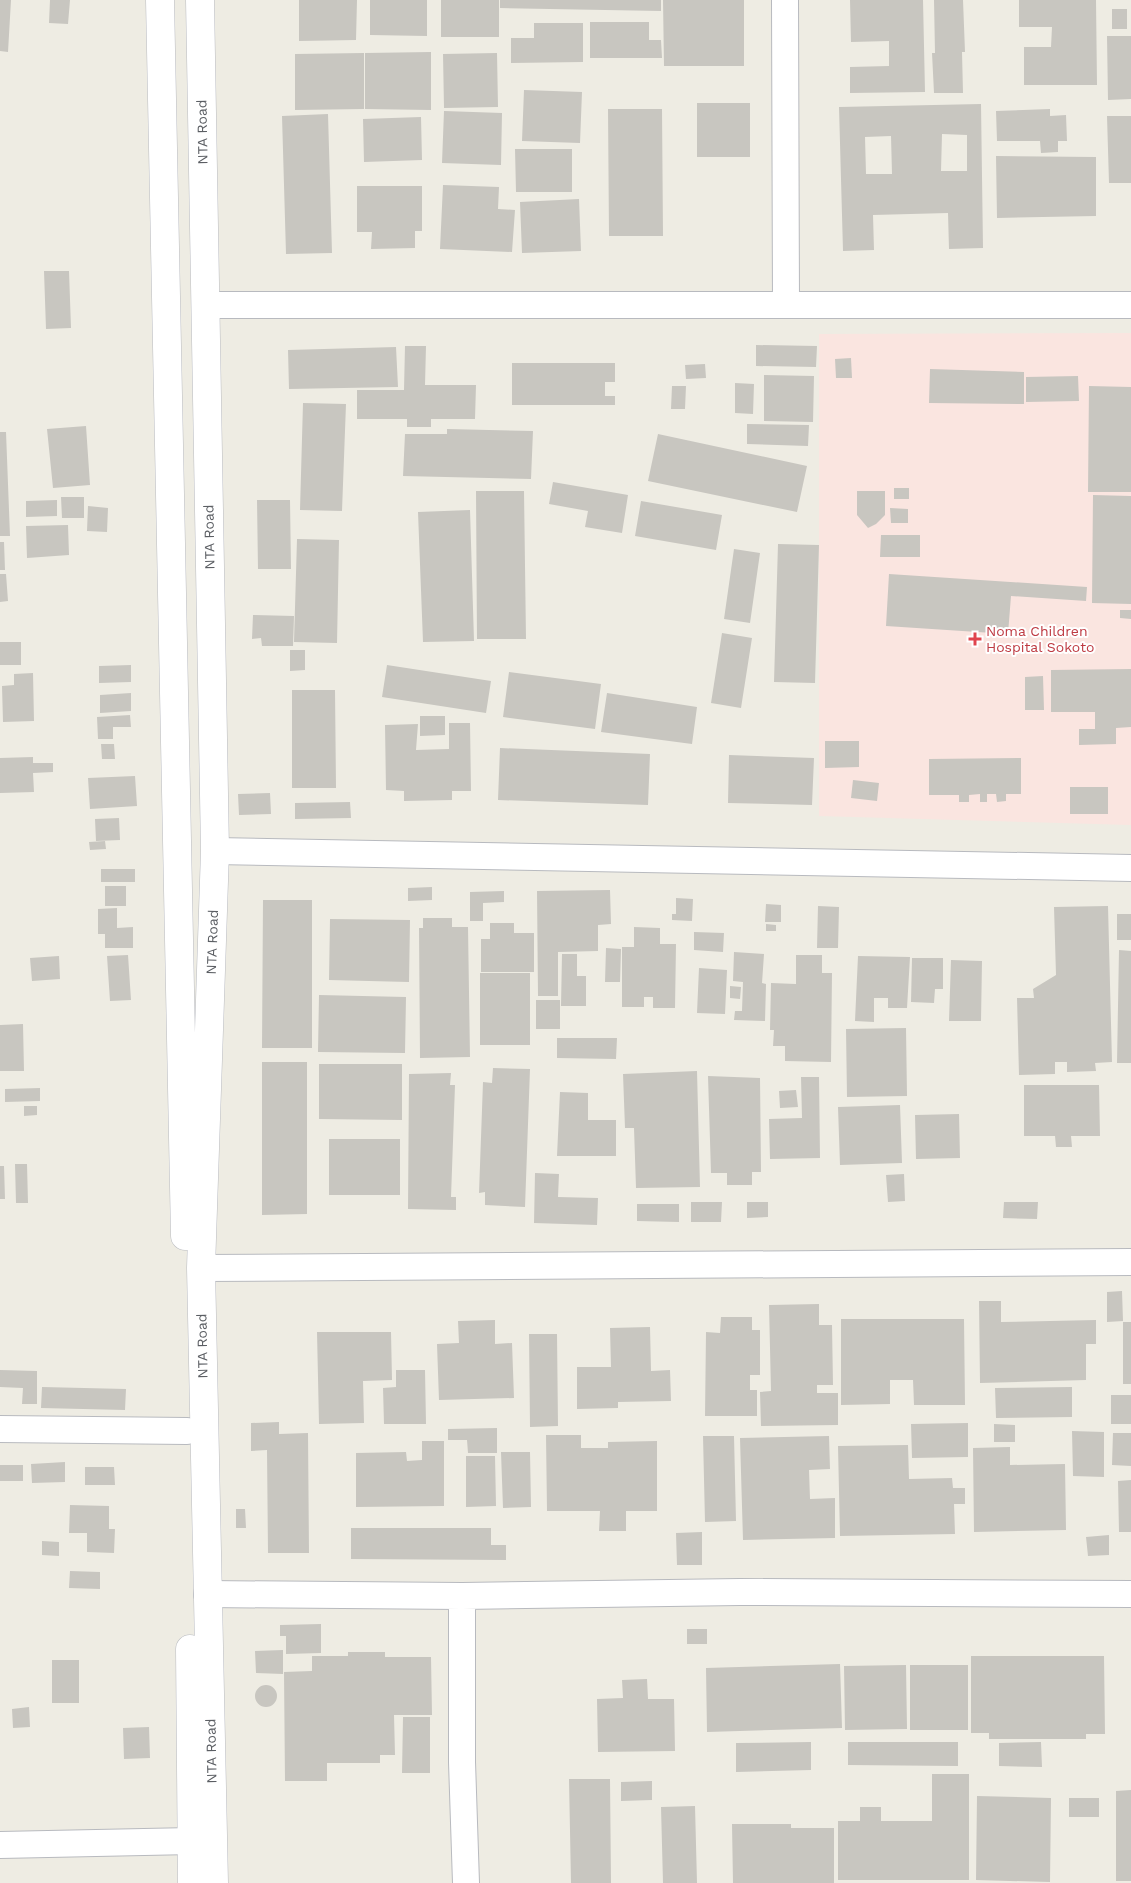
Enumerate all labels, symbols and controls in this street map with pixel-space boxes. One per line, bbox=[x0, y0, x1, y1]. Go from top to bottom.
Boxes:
street label: NTA Road bbox=[193, 99, 211, 165]
street label: NTA Road bbox=[200, 504, 218, 570]
place label: Noma Children Hospital Sokoto bbox=[986, 623, 1094, 655]
marker: Noma Children Hospital Sokoto bbox=[968, 632, 982, 646]
street label: NTA Road bbox=[203, 909, 221, 975]
street label: NTA Road bbox=[193, 1313, 211, 1379]
street label: NTA Road bbox=[202, 1718, 220, 1784]

